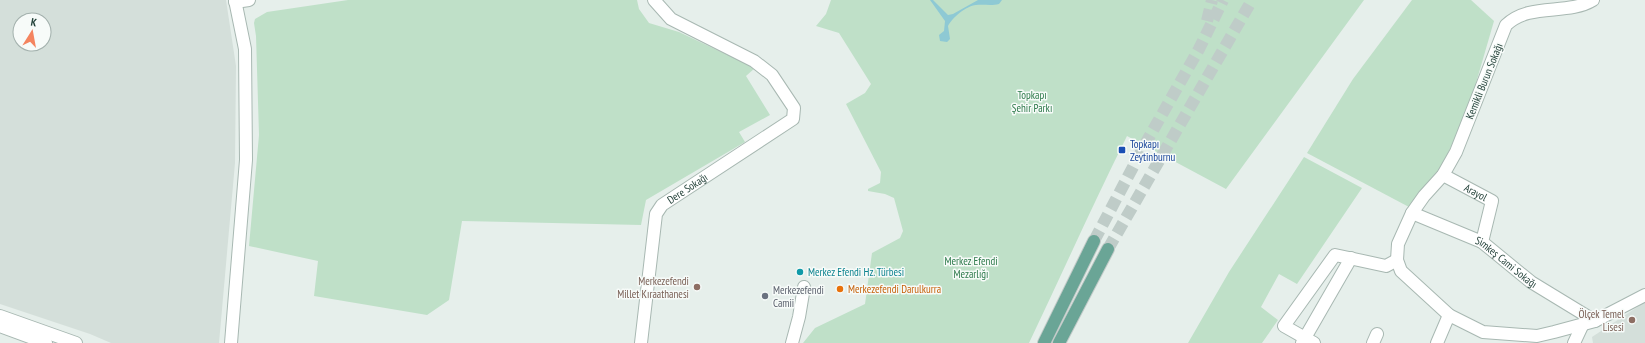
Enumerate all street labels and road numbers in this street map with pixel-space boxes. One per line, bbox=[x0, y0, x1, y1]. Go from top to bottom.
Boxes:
street label: Kemikli Burun Sokağı bbox=[1462, 41, 1506, 121]
street label: Dere Sokağı bbox=[664, 170, 710, 207]
street label: Arayol bbox=[1462, 181, 1490, 204]
street label: Simkeş Cami Sokağı bbox=[1473, 233, 1540, 291]

